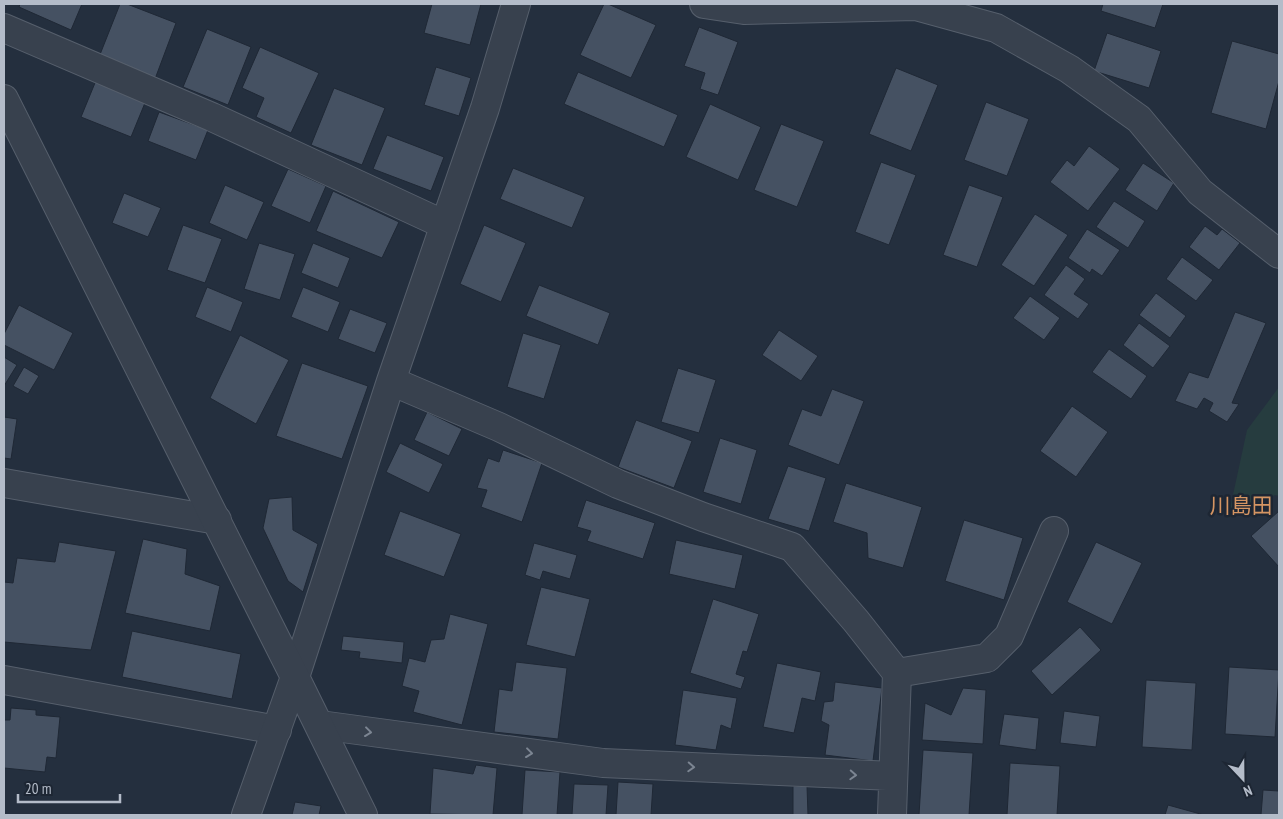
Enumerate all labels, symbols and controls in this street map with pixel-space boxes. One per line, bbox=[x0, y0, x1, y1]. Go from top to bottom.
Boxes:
district label: 川島田 bbox=[1210, 492, 1273, 519]
one-way arrow bbox=[364, 726, 372, 737]
one-way arrow bbox=[525, 747, 533, 758]
north arrow bbox=[1218, 754, 1268, 804]
one-way arrow bbox=[687, 761, 695, 772]
one-way arrow bbox=[849, 769, 857, 780]
scale bar bbox=[18, 772, 120, 804]
text: 20 m bbox=[25, 779, 51, 798]
text: N bbox=[1241, 781, 1255, 801]

